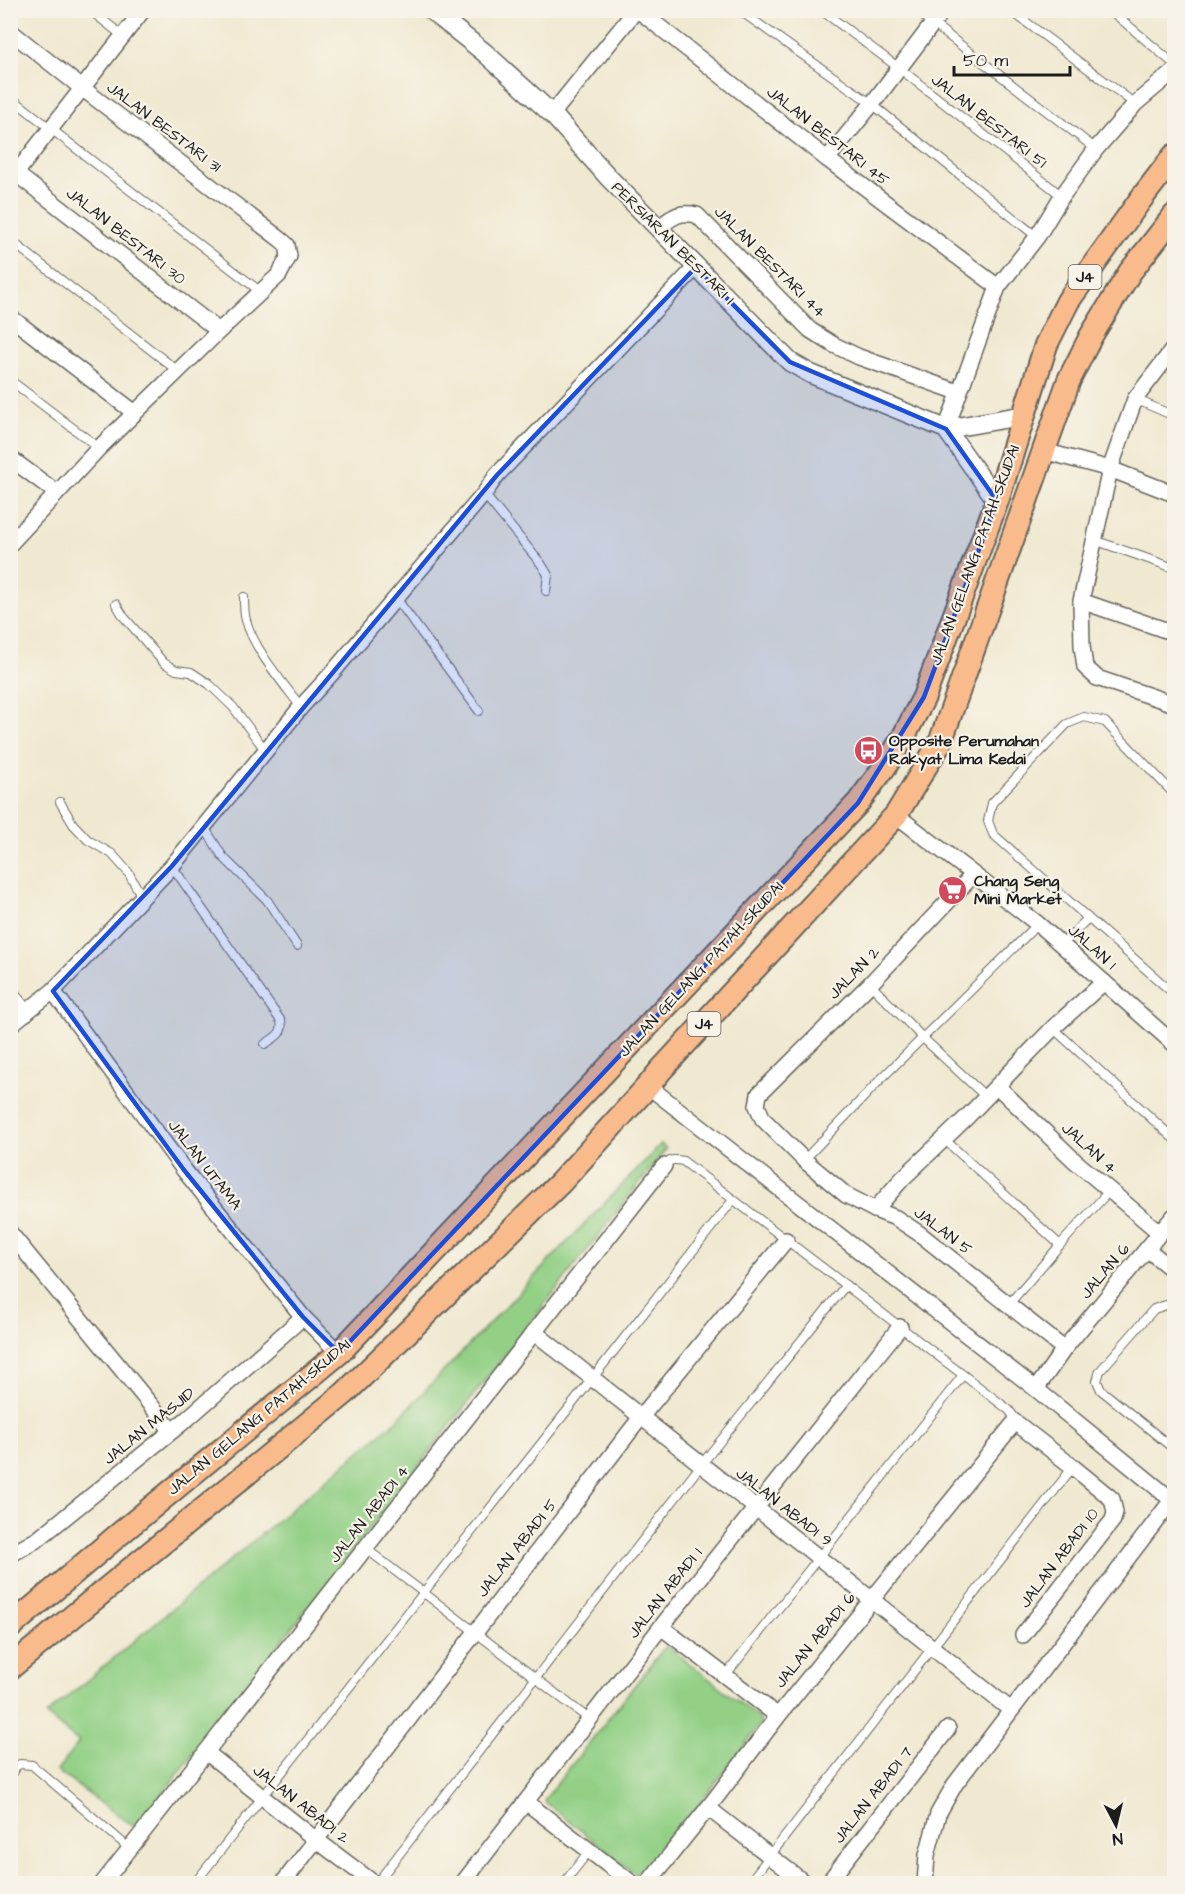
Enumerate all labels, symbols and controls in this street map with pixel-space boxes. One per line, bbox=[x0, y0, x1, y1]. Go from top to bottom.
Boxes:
scale bar bbox=[954, 39, 1070, 77]
text: 50 m bbox=[963, 48, 1008, 73]
street label: JALAN BESTARI 51 bbox=[927, 69, 1051, 173]
street label: JALAN BESTARI 31 bbox=[102, 77, 226, 177]
street label: JALAN BESTARI 45 bbox=[762, 81, 895, 191]
street label: PERSIARAN BESTARI 1 bbox=[607, 177, 739, 309]
street label: JALAN BESTARI 30 bbox=[62, 182, 190, 290]
street label: JALAN BESTARI 44 bbox=[709, 201, 831, 323]
road number: J4 bbox=[1068, 265, 1102, 289]
street label: JALAN GELANG PATAH-SKUDAI bbox=[925, 442, 1025, 668]
place label: Opposite Perumahan Rakyat Lima Kedai bbox=[889, 730, 1039, 771]
bus stop icon: Opposite Perumahan Rakyat Lima Kedai bbox=[852, 734, 884, 766]
place label: Chang Seng Mini Market bbox=[974, 870, 1062, 910]
supermarket icon: Chang Seng Mini Market bbox=[937, 874, 969, 906]
street label: JALAN GELANG PATAH-SKUDAI bbox=[613, 876, 789, 1062]
street label: JALAN 1 bbox=[1063, 919, 1121, 975]
street label: JALAN 2 bbox=[823, 942, 885, 1004]
road number: J4 bbox=[688, 1012, 720, 1036]
street label: JALAN UTAMA bbox=[163, 1115, 247, 1215]
street label: JALAN 4 bbox=[1057, 1117, 1121, 1179]
street label: JALAN 5 bbox=[909, 1202, 977, 1261]
street label: JALAN 6 bbox=[1075, 1238, 1135, 1304]
street label: JALAN GELANG PATAH-SKUDAI bbox=[163, 1334, 355, 1500]
street label: JALAN MASJID bbox=[99, 1382, 199, 1470]
street label: JALAN ABADI 4 bbox=[324, 1460, 414, 1567]
street label: JALAN ABADI 9 bbox=[731, 1462, 837, 1552]
street label: JALAN ABADI 5 bbox=[472, 1494, 563, 1602]
street label: JALAN ABADI 10 bbox=[1014, 1504, 1104, 1612]
street label: JALAN ABADI 1 bbox=[623, 1543, 707, 1643]
street label: JALAN ABADI 6 bbox=[769, 1587, 861, 1693]
street label: JALAN ABADI 7 bbox=[828, 1742, 918, 1848]
street label: JALAN ABADI 2 bbox=[248, 1759, 354, 1849]
north arrow bbox=[1086, 1795, 1146, 1855]
text: N bbox=[1111, 1827, 1124, 1850]

